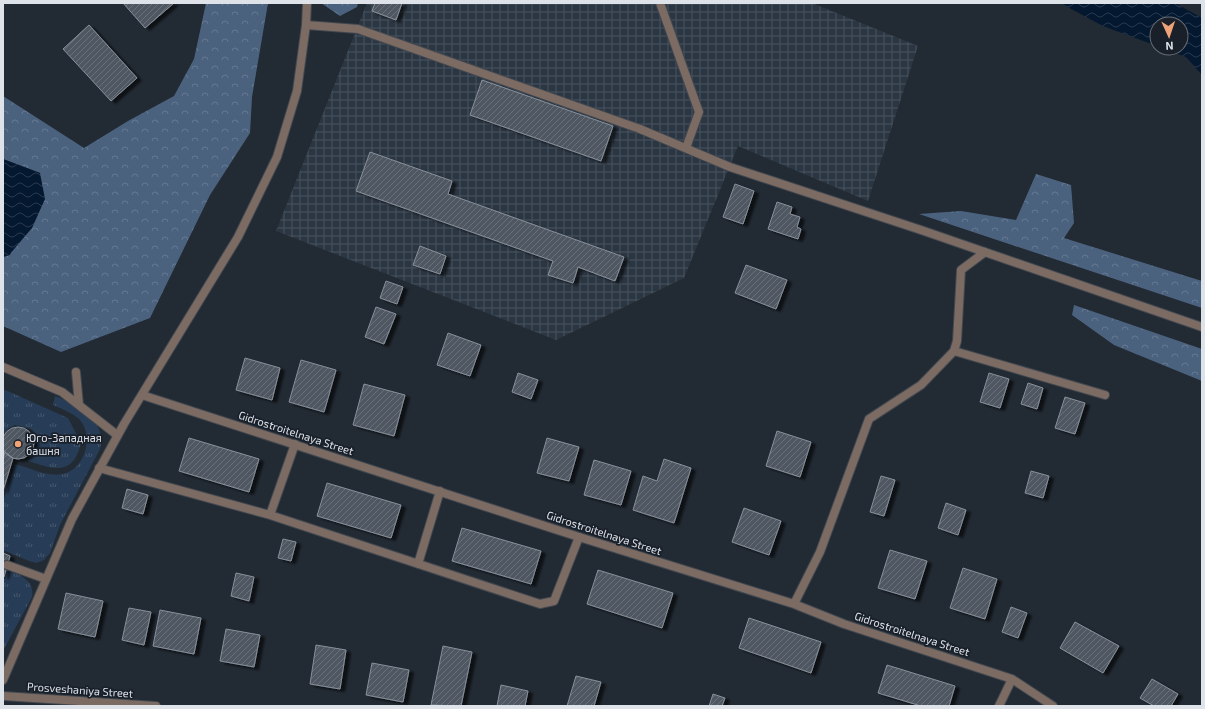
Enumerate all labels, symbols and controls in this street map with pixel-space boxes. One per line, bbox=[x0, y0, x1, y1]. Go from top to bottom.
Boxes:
north arrow bbox=[1149, 16, 1189, 56]
text: N bbox=[1165, 40, 1174, 53]
street label: Gidrostroitelnaya Street bbox=[237, 408, 355, 457]
place label: Юго-Западная башня bbox=[26, 431, 102, 457]
marker: Юго-Западная башня bbox=[13, 439, 23, 449]
street label: Gidrostroitelnaya Street bbox=[545, 508, 663, 557]
street label: Gidrostroitelnaya Street bbox=[853, 609, 971, 658]
street label: Prosveshaniya Street bbox=[27, 679, 133, 700]

